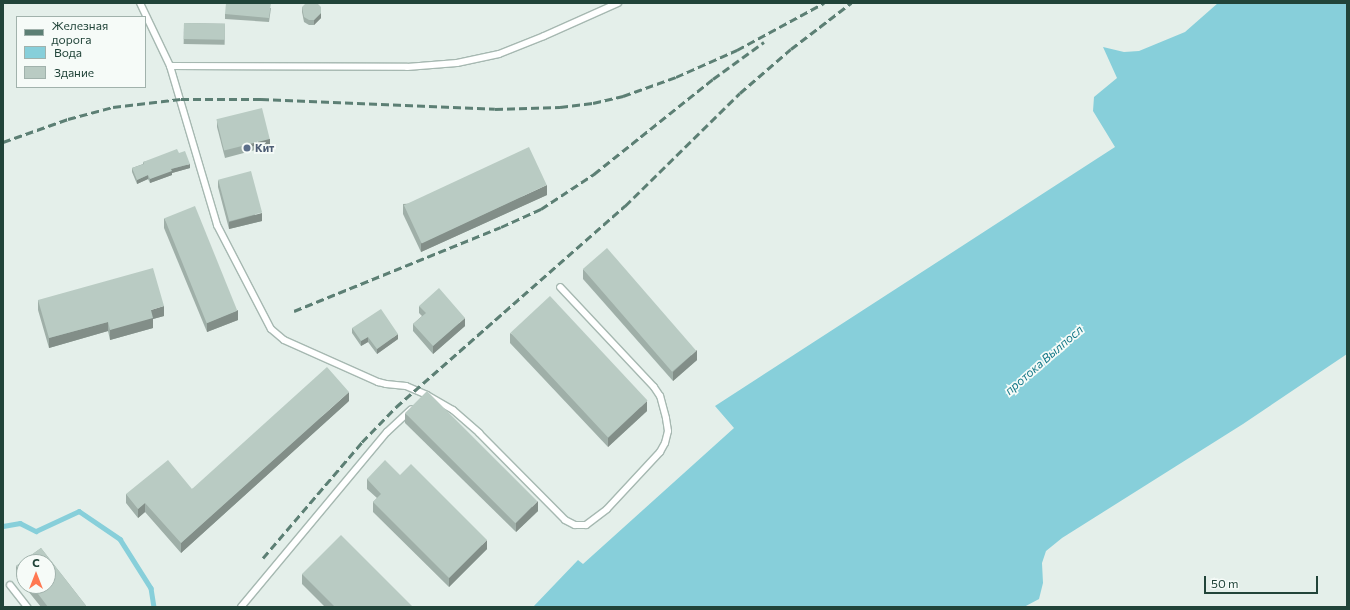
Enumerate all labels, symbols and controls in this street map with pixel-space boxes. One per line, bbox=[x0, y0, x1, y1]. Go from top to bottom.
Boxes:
legend bbox=[16, 16, 146, 88]
text: Железная дорога bbox=[52, 18, 108, 46]
text: Вода bbox=[54, 45, 82, 59]
text: Здание bbox=[54, 65, 94, 79]
place label: Кит bbox=[255, 141, 274, 155]
marker: Кит bbox=[242, 143, 252, 153]
water label: протока Вылпосл bbox=[1002, 322, 1086, 398]
north arrow bbox=[16, 554, 56, 594]
text: С bbox=[32, 556, 40, 569]
scale bar bbox=[1206, 568, 1320, 594]
text: 50 m bbox=[1211, 576, 1239, 590]

